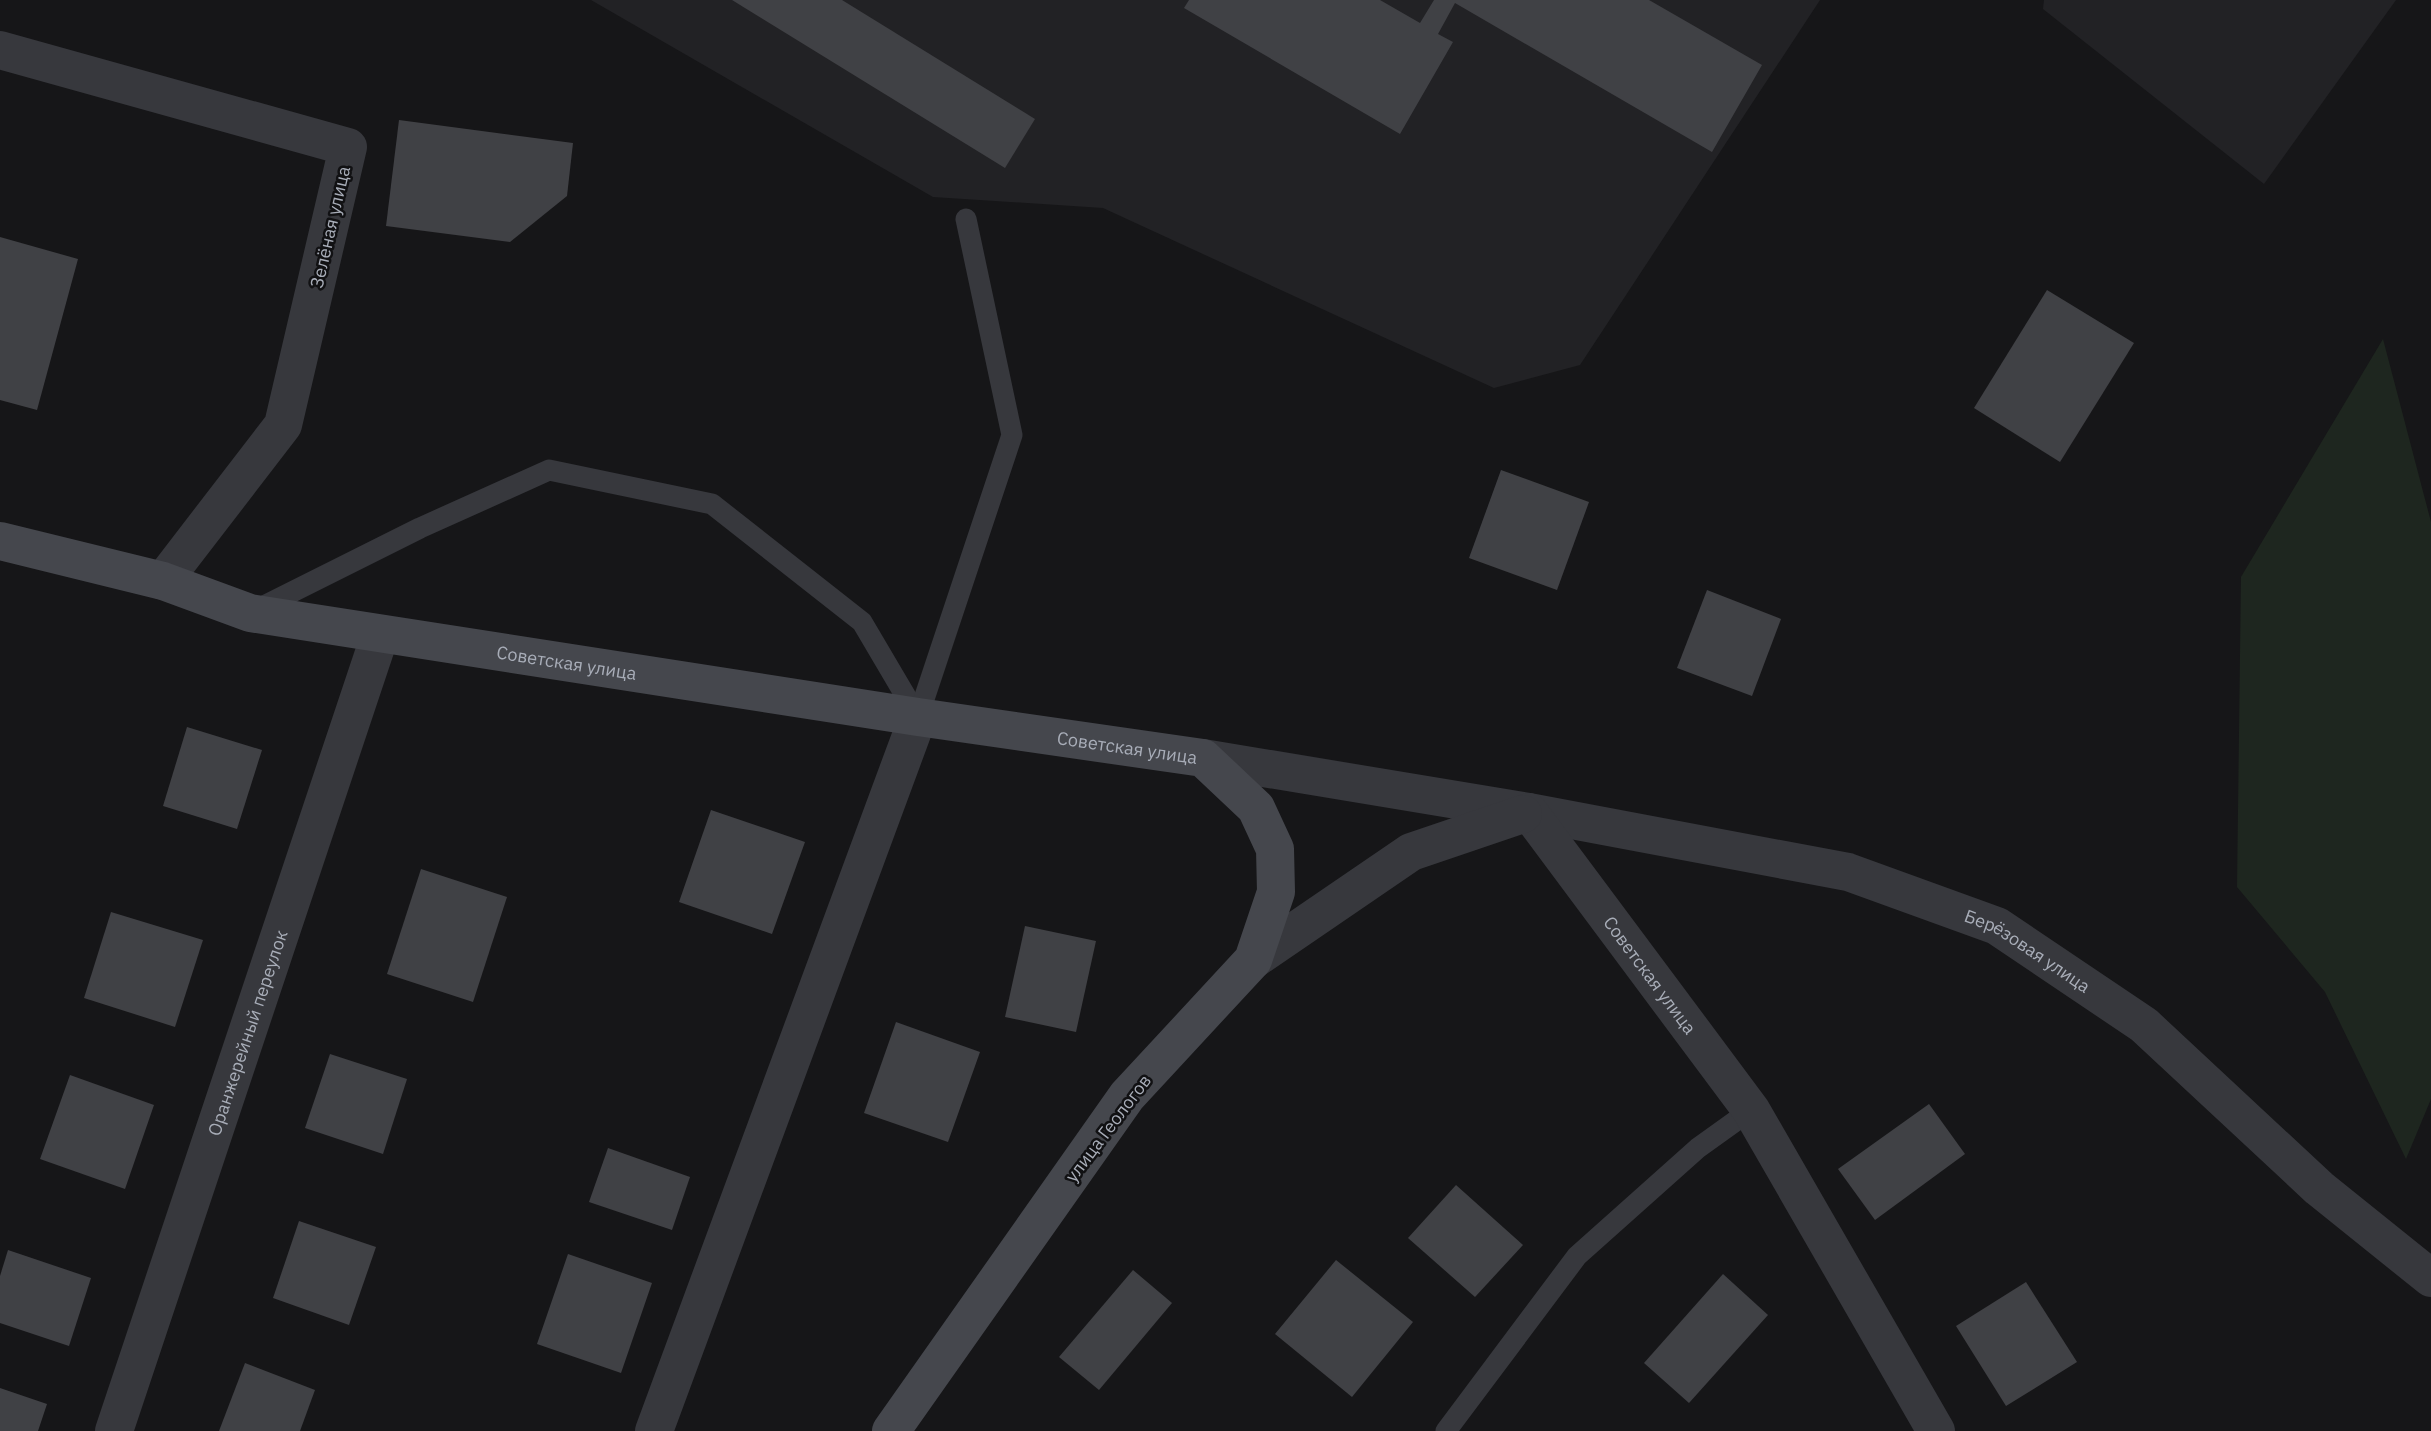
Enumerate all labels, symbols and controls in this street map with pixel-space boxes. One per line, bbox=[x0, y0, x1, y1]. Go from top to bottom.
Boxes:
street label: Зелёная улица bbox=[305, 163, 355, 290]
street label: Советская улица bbox=[495, 640, 639, 685]
street label: Советская улица bbox=[1056, 726, 1199, 769]
street label: Берёзовая улица bbox=[1961, 904, 2095, 998]
street label: Советская улица bbox=[1599, 911, 1702, 1039]
street label: Оранжерейный переулок bbox=[202, 927, 292, 1139]
street label: улица Геологов bbox=[1060, 1070, 1156, 1186]

